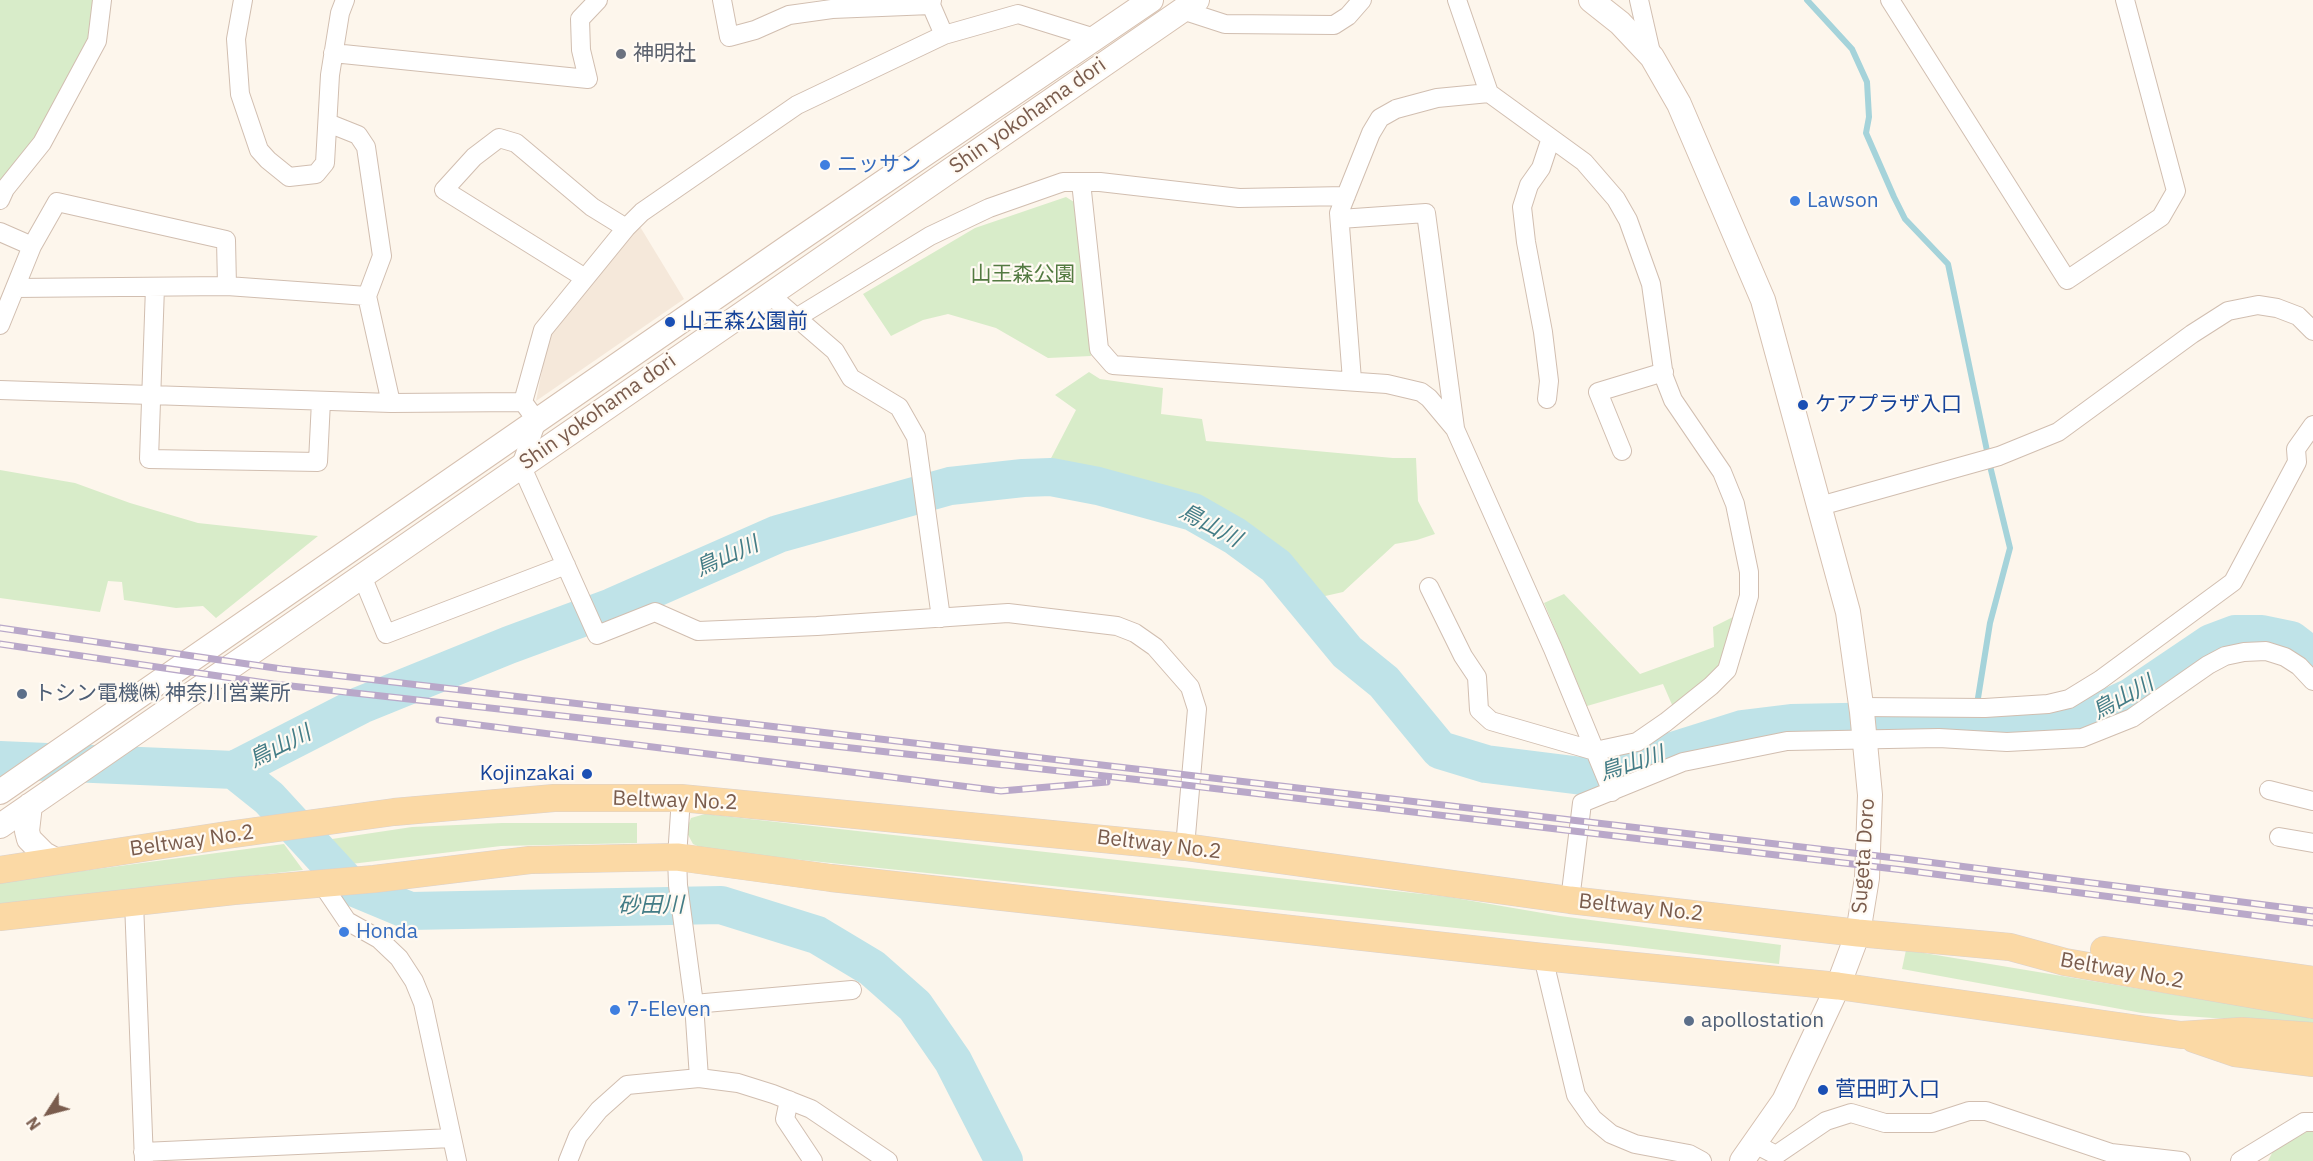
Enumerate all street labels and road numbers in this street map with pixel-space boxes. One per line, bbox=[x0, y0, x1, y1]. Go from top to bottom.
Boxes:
street label: Shin yokohama dori bbox=[945, 53, 1111, 179]
street label: Shin yokohama dori bbox=[515, 349, 681, 475]
street label: Beltway No.2 bbox=[612, 786, 738, 816]
street label: Sugeta Doro bbox=[1847, 798, 1881, 914]
street label: Beltway No.2 bbox=[128, 820, 256, 862]
street label: Beltway No.2 bbox=[1095, 825, 1223, 865]
street label: Beltway No.2 bbox=[1577, 889, 1705, 927]
street label: Beltway No.2 bbox=[2058, 948, 2186, 994]

